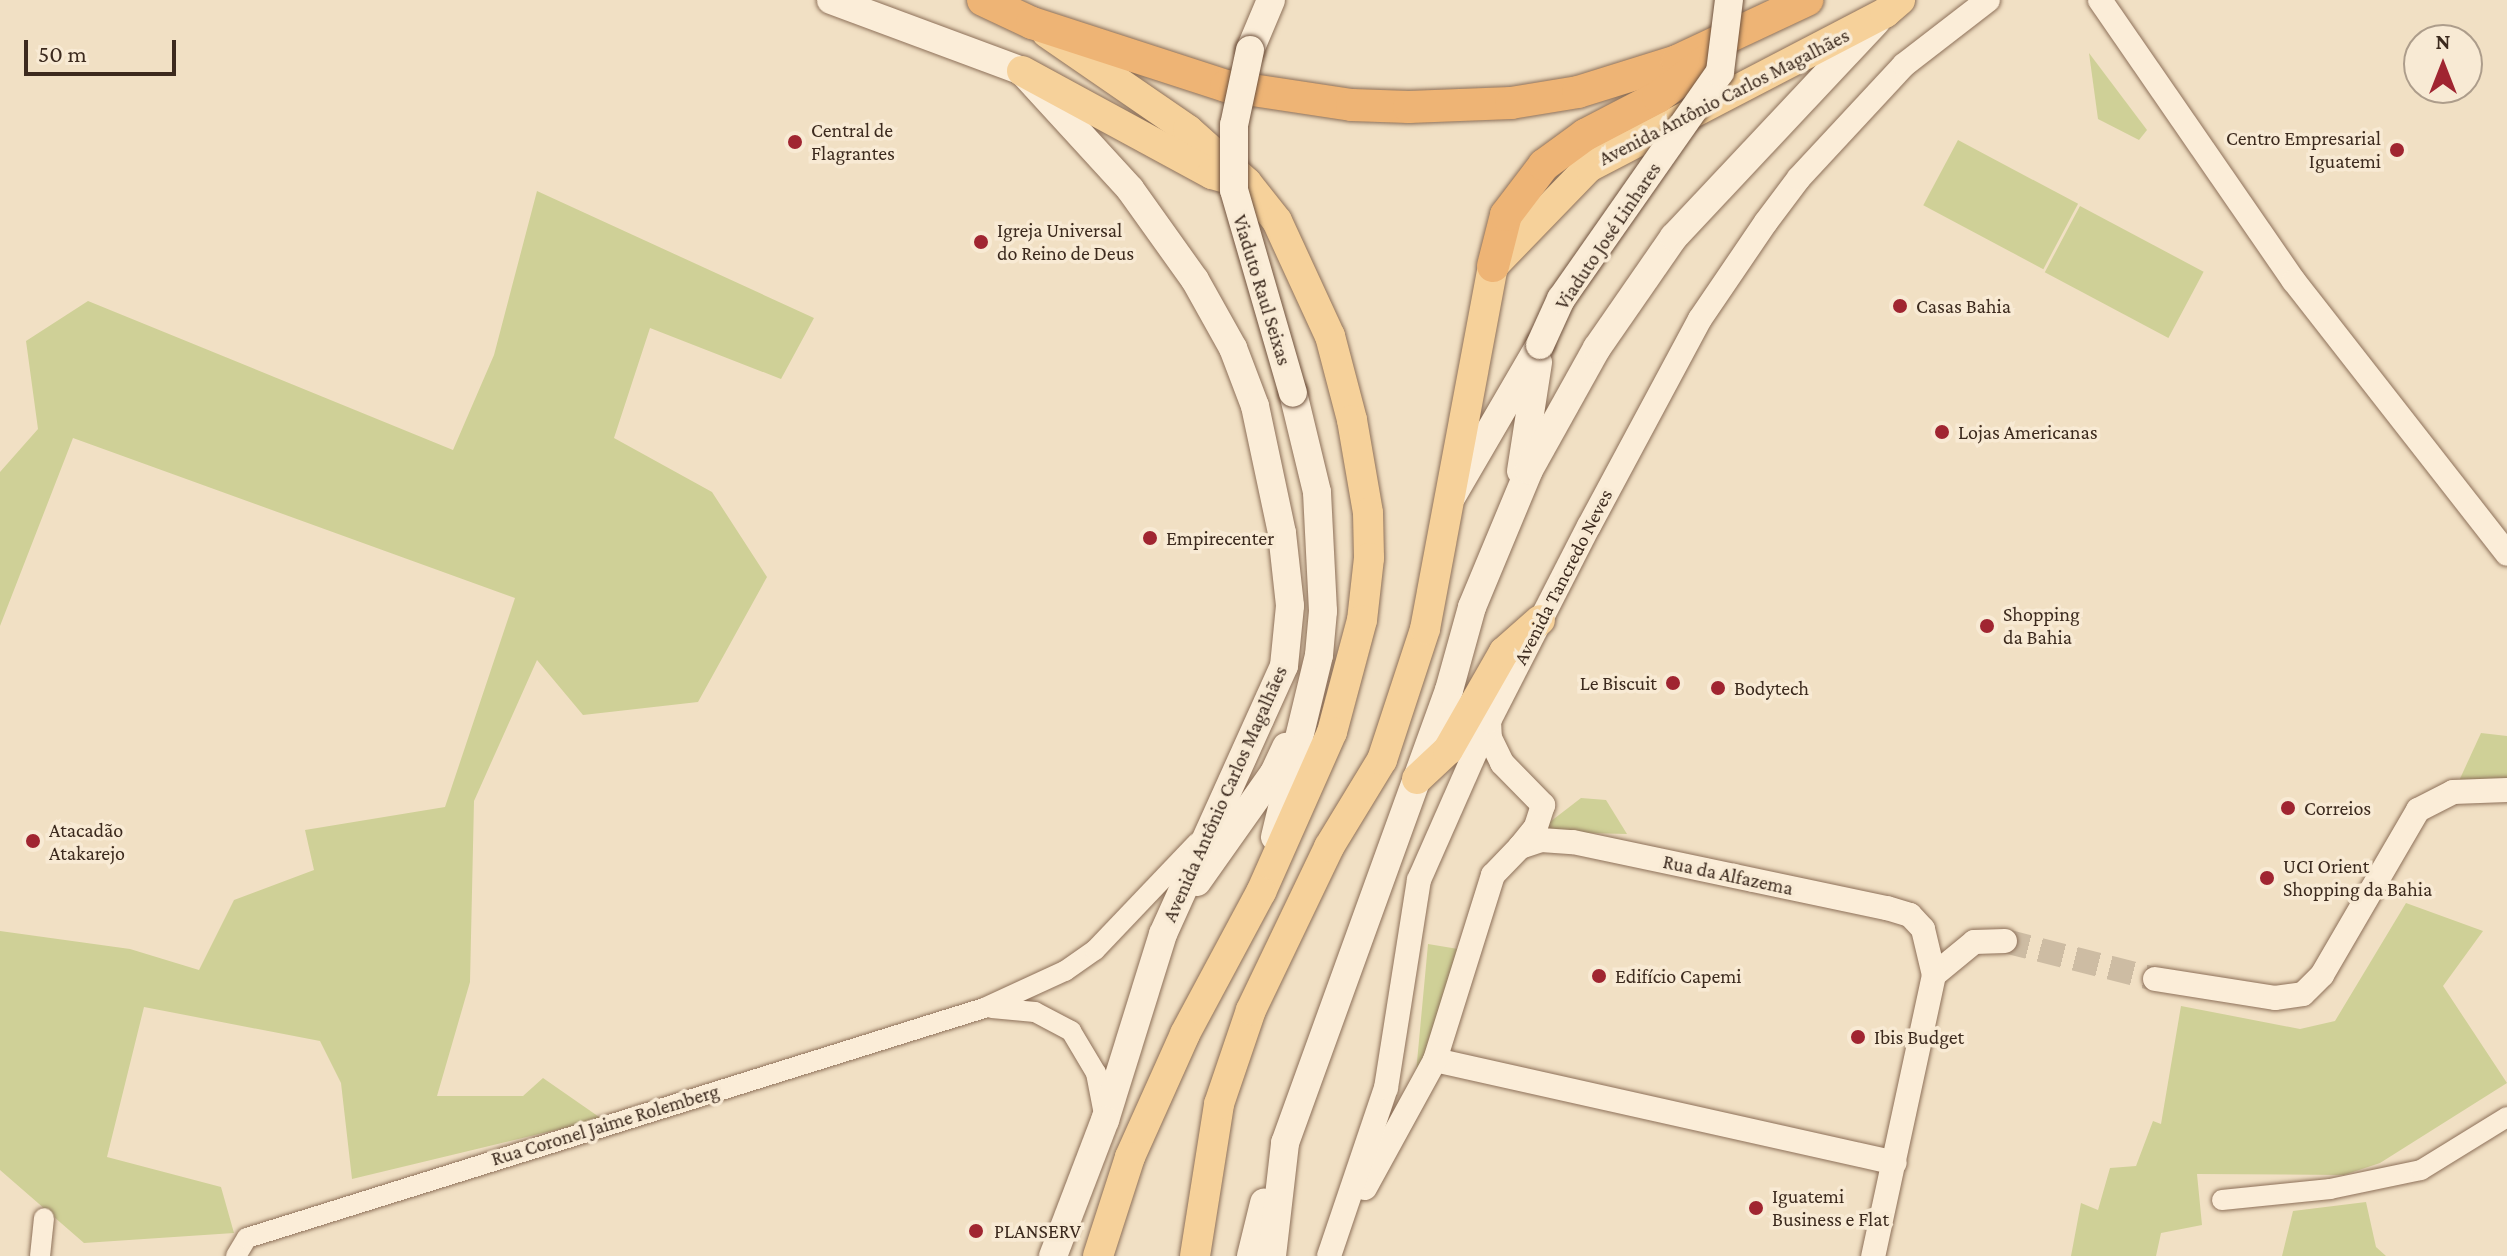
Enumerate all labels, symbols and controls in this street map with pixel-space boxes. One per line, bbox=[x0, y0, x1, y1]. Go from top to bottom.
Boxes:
street label: Avenida Antônio Carlos Magalhães bbox=[1595, 23, 1853, 171]
scale bar bbox=[28, 24, 180, 74]
north arrow bbox=[2403, 24, 2483, 104]
text: N bbox=[2436, 29, 2451, 54]
text: 50 m bbox=[38, 40, 87, 67]
place label: Central de Flagrantes bbox=[811, 118, 895, 165]
place label: Centro Empresarial Iguatemi bbox=[2226, 126, 2381, 173]
marker: Central de Flagrantes bbox=[786, 133, 804, 151]
marker: Centro Empresarial Iguatemi bbox=[2388, 141, 2406, 159]
street label: Viaduto José Linhares bbox=[1550, 158, 1666, 314]
street label: Viaduto Raul Seixas bbox=[1228, 212, 1296, 368]
place label: Igreja Universal do Reino de Deus bbox=[997, 218, 1134, 265]
marker: Igreja Universal do Reino de Deus bbox=[972, 233, 990, 251]
place label: Casas Bahia bbox=[1916, 294, 2011, 318]
marker: Casas Bahia bbox=[1891, 297, 1909, 315]
place label: Lojas Americanas bbox=[1958, 420, 2098, 444]
marker: Lojas Americanas bbox=[1933, 423, 1951, 441]
street label: Avenida Tancredo Neves bbox=[1508, 485, 1618, 669]
place label: Empirecenter bbox=[1166, 526, 1274, 550]
marker: Empirecenter bbox=[1141, 529, 1159, 547]
place label: Shopping da Bahia bbox=[2003, 602, 2080, 649]
marker: Shopping da Bahia bbox=[1978, 617, 1996, 635]
street label: Avenida Antônio Carlos Magalhães bbox=[1158, 662, 1292, 926]
place label: Le Biscuit bbox=[1580, 671, 1657, 695]
marker: Le Biscuit bbox=[1664, 674, 1682, 692]
place label: Bodytech bbox=[1734, 676, 1809, 700]
marker: Bodytech bbox=[1709, 679, 1727, 697]
place label: Correios bbox=[2304, 796, 2371, 820]
marker: Correios bbox=[2279, 799, 2297, 817]
place label: Atacadão Atakarejo bbox=[49, 818, 125, 865]
marker: Atacadão Atakarejo bbox=[24, 832, 42, 850]
street label: Rua da Alfazema bbox=[1661, 850, 1795, 900]
place label: UCI Orient Shopping da Bahia bbox=[2283, 854, 2432, 901]
marker: UCI Orient Shopping da Bahia bbox=[2258, 869, 2276, 887]
place label: Edifício Capemi bbox=[1615, 964, 1742, 988]
marker: Edifício Capemi bbox=[1590, 967, 1608, 985]
place label: Ibis Budget bbox=[1874, 1025, 1964, 1049]
marker: Ibis Budget bbox=[1849, 1028, 1867, 1046]
street label: Rua Coronel Jaime Rolemberg bbox=[488, 1079, 722, 1171]
place label: Iguatemi Business e Flat bbox=[1772, 1184, 1889, 1231]
marker: Iguatemi Business e Flat bbox=[1747, 1199, 1765, 1217]
place label: PLANSERV bbox=[994, 1219, 1081, 1243]
marker: PLANSERV bbox=[965, 1220, 987, 1242]

